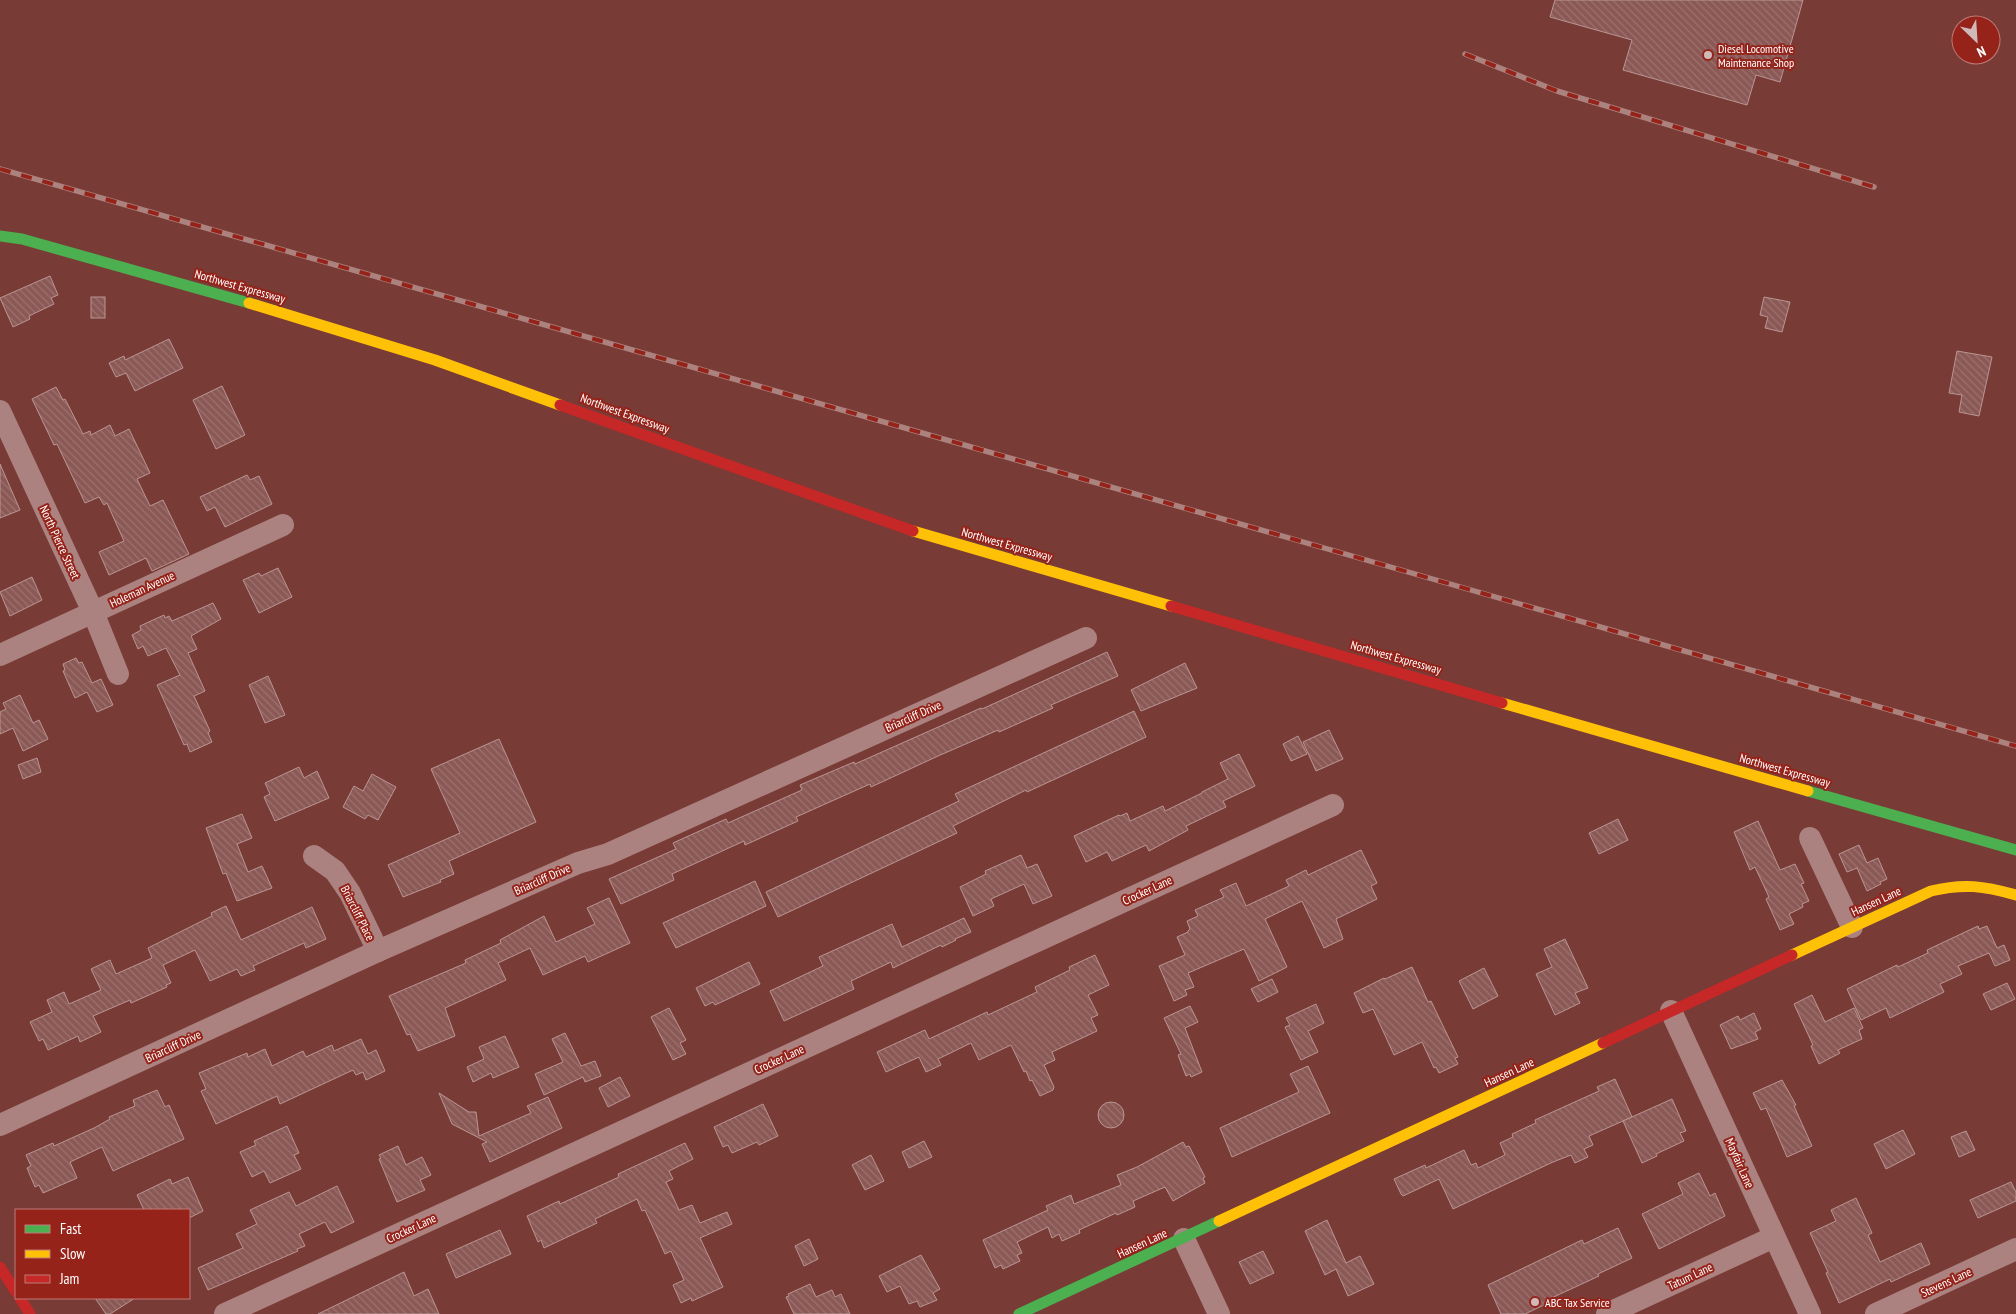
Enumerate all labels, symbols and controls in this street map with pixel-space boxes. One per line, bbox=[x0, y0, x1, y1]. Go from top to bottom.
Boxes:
north arrow bbox=[1951, 15, 2001, 65]
place label: Diesel Locomotive Maintenance Shop bbox=[1718, 41, 1794, 70]
text: N bbox=[1974, 42, 1989, 62]
marker: Diesel Locomotive Maintenance Shop bbox=[1702, 49, 1714, 61]
street label: Northwest Expressway bbox=[193, 266, 288, 306]
street label: Northwest Expressway bbox=[578, 390, 672, 436]
street label: North Pierce Street bbox=[37, 503, 84, 582]
street label: Northwest Expressway bbox=[960, 524, 1055, 564]
street label: Holeman Avenue bbox=[107, 567, 177, 611]
street label: Northwest Expressway bbox=[1349, 637, 1444, 677]
street label: Briarcliff Drive bbox=[883, 697, 943, 735]
street label: Northwest Expressway bbox=[1738, 750, 1833, 790]
street label: Briarcliff Drive bbox=[512, 860, 572, 898]
street label: Crocker Lane bbox=[1120, 872, 1174, 908]
street label: Briarcliff Place bbox=[338, 883, 378, 943]
street label: Hansen Lane bbox=[1849, 883, 1903, 919]
street label: Briarcliff Drive bbox=[143, 1027, 203, 1065]
street label: Crocker Lane bbox=[752, 1041, 806, 1077]
street label: Hansen Lane bbox=[1482, 1054, 1536, 1090]
street label: Mayfair Lane bbox=[1722, 1136, 1758, 1190]
legend bbox=[15, 1209, 190, 1299]
street label: Crocker Lane bbox=[384, 1210, 438, 1246]
text: Fast bbox=[60, 1219, 81, 1238]
street label: Hansen Lane bbox=[1115, 1225, 1169, 1261]
text: Slow bbox=[60, 1244, 85, 1263]
street label: Tatum Lane bbox=[1665, 1259, 1715, 1293]
street label: Stevens Lane bbox=[1918, 1264, 1974, 1300]
text: Jam bbox=[59, 1269, 79, 1288]
place label: ABC Tax Service bbox=[1545, 1295, 1610, 1310]
marker: ABC Tax Service bbox=[1529, 1296, 1541, 1308]

